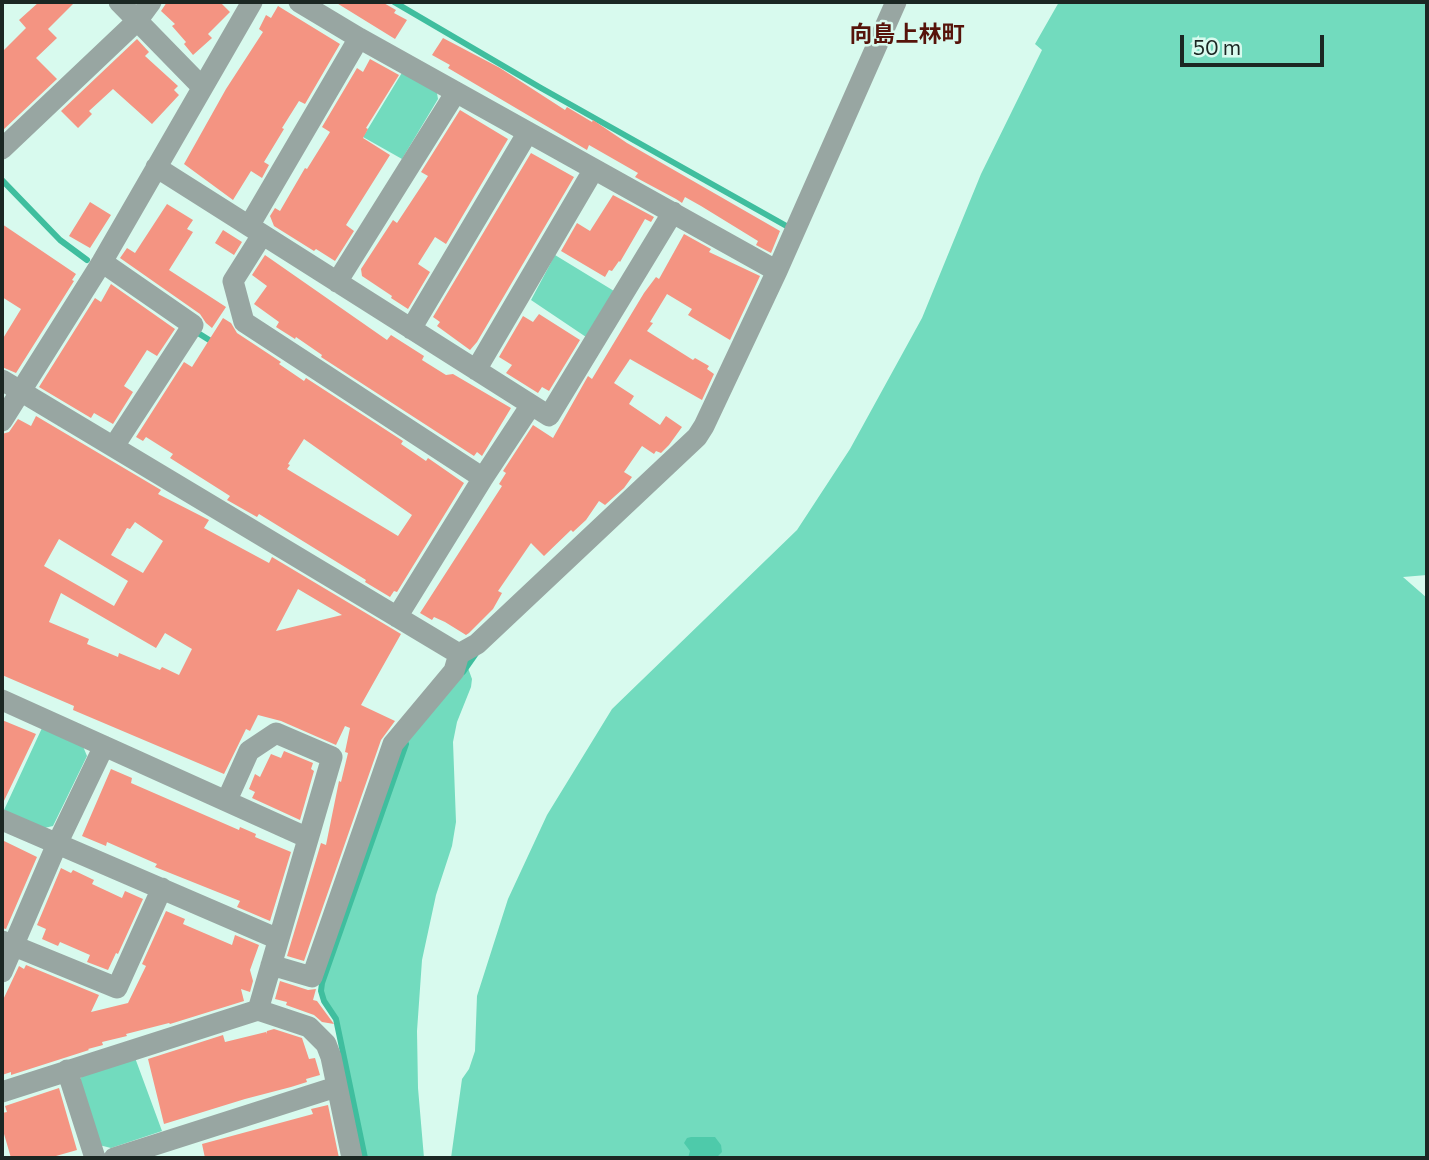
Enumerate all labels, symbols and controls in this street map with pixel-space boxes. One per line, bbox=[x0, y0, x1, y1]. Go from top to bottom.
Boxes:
district label: 向島上林町 bbox=[850, 20, 964, 48]
scale bar bbox=[1184, 21, 1328, 65]
text: 50 m bbox=[1193, 34, 1241, 59]

